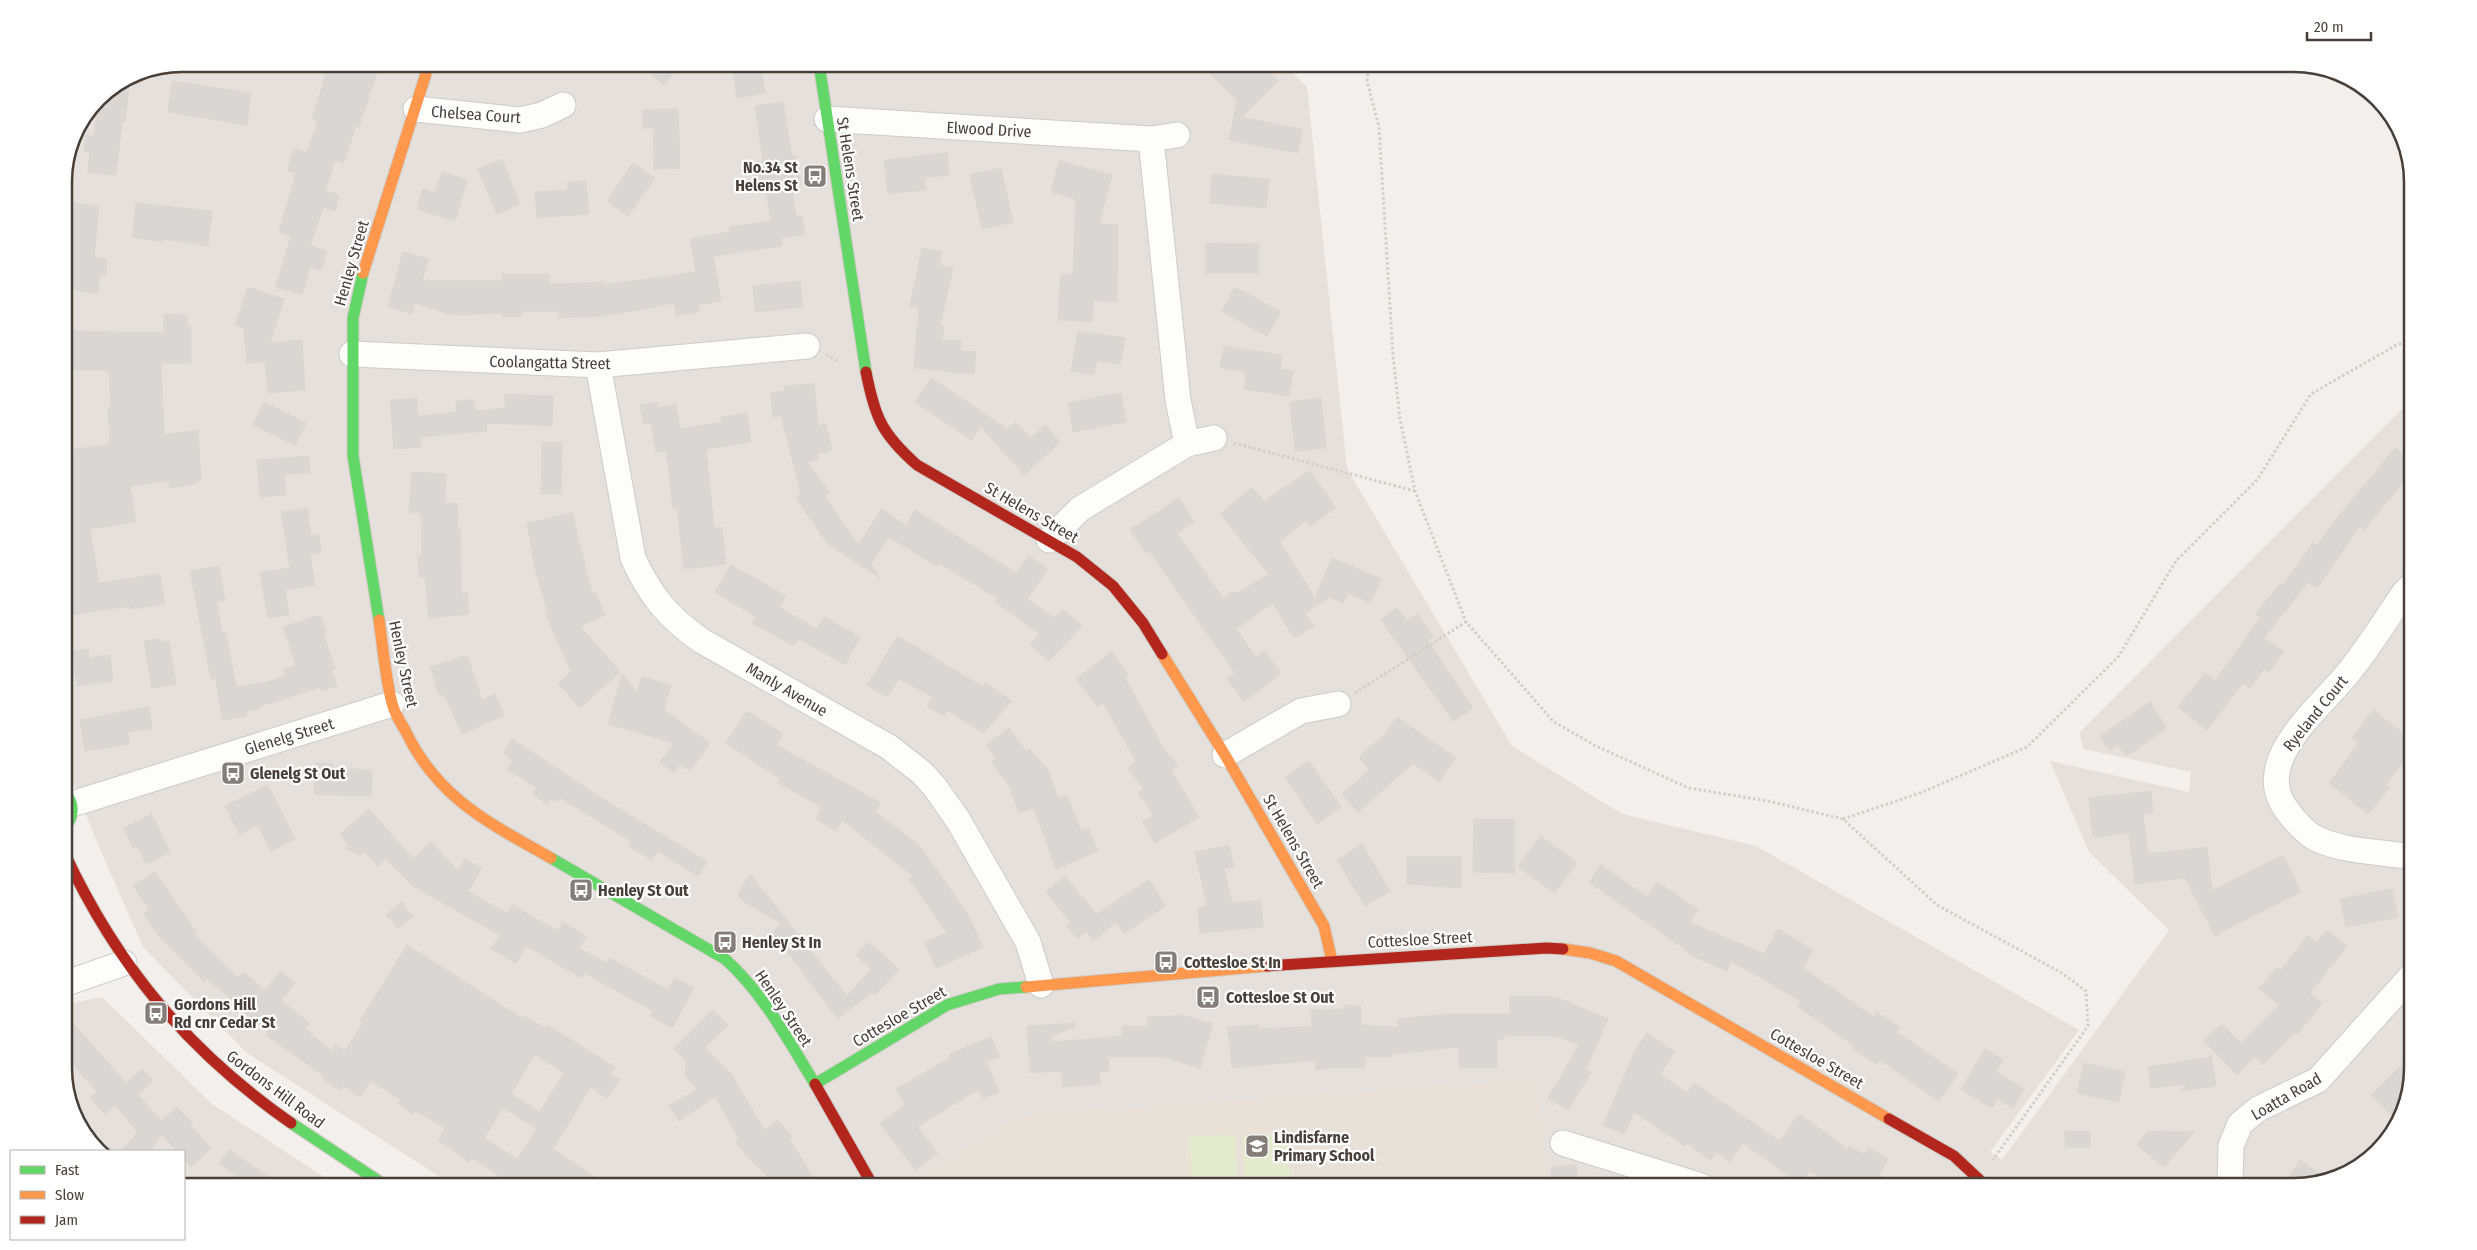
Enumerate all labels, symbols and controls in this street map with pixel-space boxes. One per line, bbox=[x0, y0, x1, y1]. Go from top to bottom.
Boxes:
scale bar bbox=[2307, 10, 2371, 42]
text: 20 m bbox=[2314, 18, 2344, 36]
street label: Chelsea Court bbox=[430, 102, 522, 127]
street label: St Helens Street bbox=[833, 116, 868, 223]
street label: Elwood Drive bbox=[946, 118, 1032, 141]
place label: No.34 St Helens St bbox=[735, 158, 798, 195]
bus stop icon: No.34 St Helens St bbox=[802, 163, 828, 189]
street label: Henley Street bbox=[330, 217, 373, 308]
street label: Coolangatta Street bbox=[489, 352, 612, 373]
street label: St Helens Street bbox=[982, 478, 1083, 547]
street label: Henley Street bbox=[385, 619, 422, 710]
street label: Manly Avenue bbox=[743, 659, 831, 720]
street label: Ryeland Court bbox=[2279, 671, 2352, 755]
street label: Glenelg Street bbox=[242, 714, 337, 759]
bus stop icon: Glenelg St Out bbox=[220, 760, 246, 786]
place label: Glenelg St Out bbox=[250, 764, 346, 783]
street label: St Helens Street bbox=[1259, 791, 1328, 892]
bus stop icon: Henley St Out bbox=[568, 877, 594, 903]
place label: Henley St Out bbox=[598, 881, 689, 900]
street label: Cottesloe Street bbox=[1367, 927, 1474, 952]
bus stop icon: Henley St In bbox=[712, 929, 738, 955]
place label: Henley St In bbox=[742, 933, 821, 952]
bus stop icon: Cottesloe St In bbox=[1153, 949, 1179, 975]
place label: Cottesloe St In bbox=[1184, 953, 1281, 972]
street label: Henley Street bbox=[751, 966, 817, 1051]
street label: Cottesloe Street bbox=[849, 982, 950, 1051]
bus stop icon: Cottesloe St Out bbox=[1195, 984, 1221, 1010]
place label: Cottesloe St Out bbox=[1226, 988, 1335, 1007]
place label: Gordons Hill Rd cnr Cedar St bbox=[174, 995, 276, 1032]
bus stop icon: Gordons Hill Rd cnr Cedar St bbox=[143, 1000, 169, 1026]
street label: Cottesloe Street bbox=[1767, 1024, 1868, 1093]
street label: Gordons Hill Road bbox=[223, 1046, 328, 1132]
street label: Loatta Road bbox=[2248, 1069, 2325, 1124]
place label: Lindisfarne Primary School bbox=[1274, 1128, 1375, 1165]
school or university icon: Lindisfarne Primary School bbox=[1244, 1133, 1270, 1159]
legend bbox=[10, 1150, 185, 1240]
text: Fast bbox=[55, 1161, 79, 1179]
text: Slow bbox=[55, 1186, 84, 1204]
text: Jam bbox=[55, 1211, 78, 1229]

